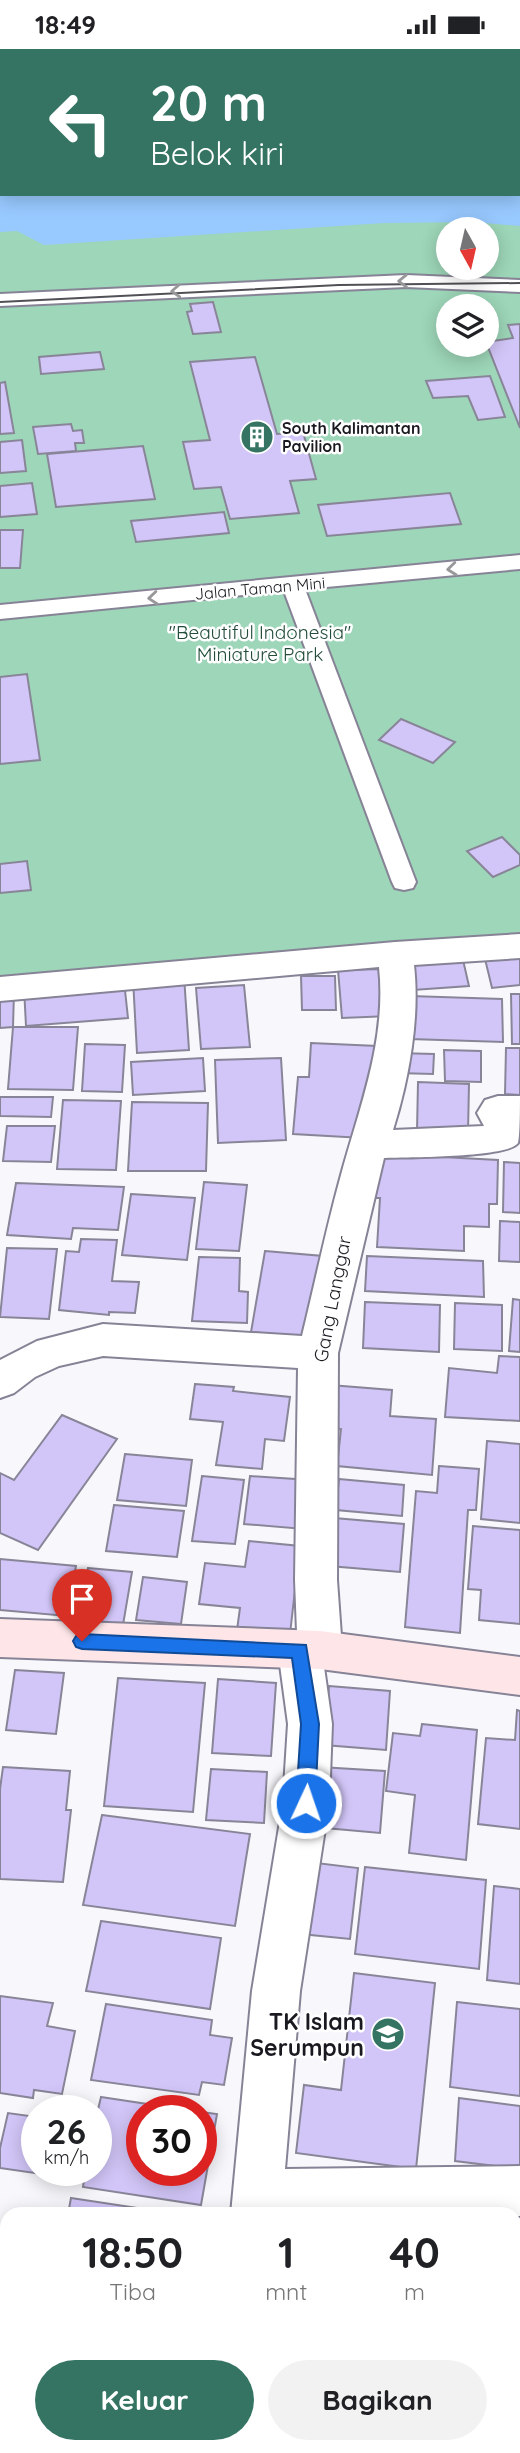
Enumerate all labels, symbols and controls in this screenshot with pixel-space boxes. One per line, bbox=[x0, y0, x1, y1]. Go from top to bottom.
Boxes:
text: 18:49 bbox=[35, 8, 96, 41]
text: 20 m bbox=[150, 72, 267, 133]
icon: left bbox=[35, 77, 126, 168]
text: Belok kiri bbox=[150, 133, 284, 173]
north arrow bbox=[436, 217, 499, 280]
map controls bbox=[436, 217, 499, 357]
one-way arrow bbox=[397, 273, 408, 289]
one-way arrow bbox=[170, 284, 181, 299]
button: layers bbox=[436, 294, 499, 357]
building icon: South Kalimantan Pavilion bbox=[238, 418, 276, 456]
place label: South Kalimantan Pavilion bbox=[282, 418, 420, 456]
one-way arrow bbox=[446, 562, 458, 577]
street label: Jalan Taman Mini bbox=[194, 572, 326, 604]
one-way arrow bbox=[147, 590, 158, 605]
park label: "Beautiful Indonesia" Miniature Park bbox=[169, 620, 351, 666]
street label: Gang Langgar bbox=[308, 1233, 356, 1364]
pin bbox=[52, 1569, 112, 1641]
icon: arrive bbox=[63, 1580, 101, 1618]
position arrow bbox=[269, 1766, 343, 1840]
place label: TK Islam Serumpun bbox=[250, 2007, 364, 2062]
school or university icon: TK Islam Serumpun bbox=[369, 2015, 407, 2053]
speed limit sign: 30 bbox=[126, 2095, 217, 2186]
text: 26 bbox=[47, 2109, 86, 2153]
text: km/h bbox=[44, 2146, 89, 2169]
text: 18:50 bbox=[82, 2226, 183, 2279]
text: 1 bbox=[278, 2226, 294, 2279]
text: 40 bbox=[389, 2226, 440, 2279]
text: Tiba bbox=[109, 2277, 156, 2306]
text: mnt bbox=[265, 2277, 307, 2306]
text: m bbox=[404, 2277, 425, 2306]
button: Keluar bbox=[35, 2360, 254, 2440]
button: Bagikan bbox=[268, 2360, 487, 2440]

